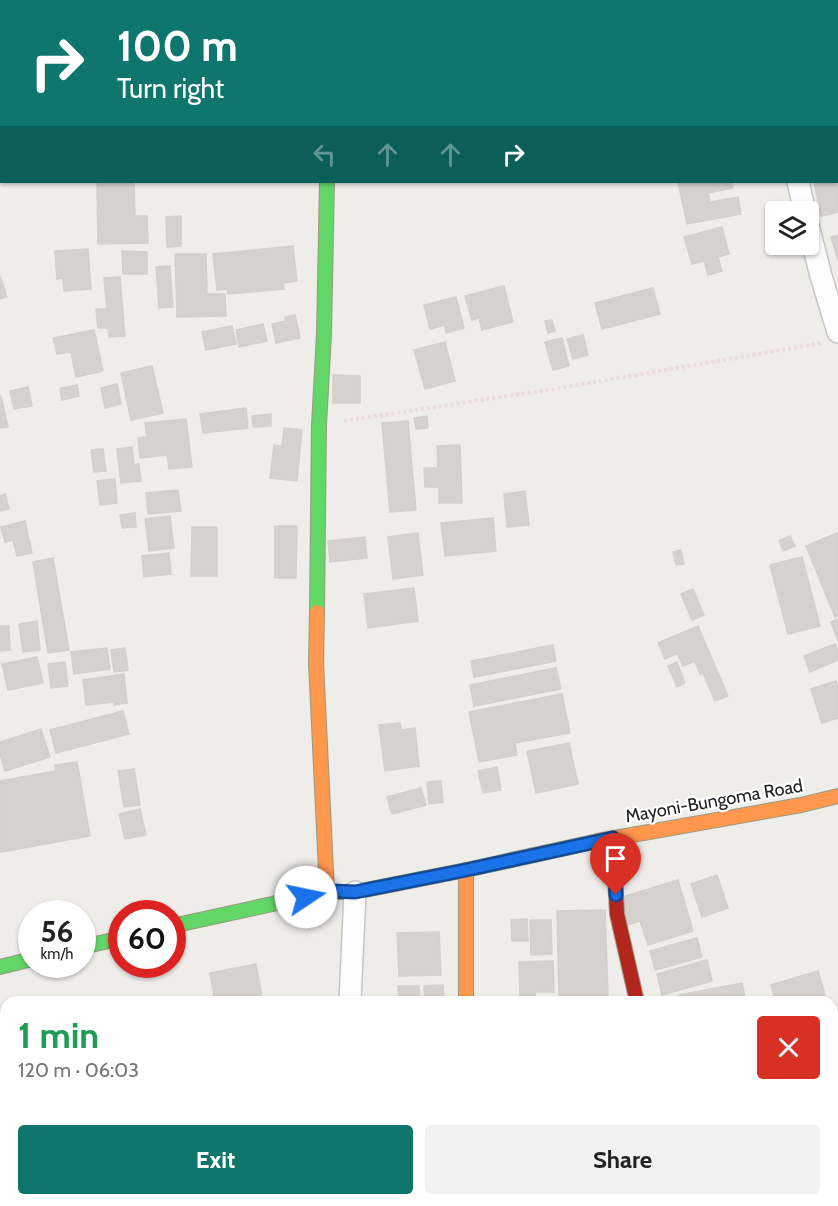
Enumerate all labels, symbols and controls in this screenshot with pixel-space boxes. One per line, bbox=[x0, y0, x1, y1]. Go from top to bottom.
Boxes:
text: 100 m bbox=[117, 20, 238, 72]
icon: right bbox=[18, 24, 96, 102]
text: Turn right bbox=[117, 72, 224, 105]
icon: left bbox=[308, 138, 341, 171]
icon: ahead bbox=[371, 138, 404, 171]
icon: ahead bbox=[434, 138, 467, 171]
icon: right bbox=[497, 138, 530, 171]
map controls bbox=[765, 201, 819, 255]
button: layers bbox=[765, 201, 819, 255]
street label: Mayoni-Bungoma Road bbox=[624, 775, 804, 827]
pin bbox=[590, 833, 641, 895]
icon: arrive bbox=[599, 842, 632, 875]
position arrow bbox=[274, 865, 338, 929]
speed limit sign: 60 bbox=[108, 900, 186, 978]
text: 56 bbox=[41, 913, 73, 950]
text: km/h bbox=[41, 945, 73, 963]
text: 1 min bbox=[18, 1013, 99, 1057]
button: close bbox=[757, 1016, 820, 1079]
text: 120 m · 06:03 bbox=[18, 1058, 139, 1082]
button: Exit bbox=[18, 1125, 413, 1194]
button: Share bbox=[425, 1125, 820, 1194]

